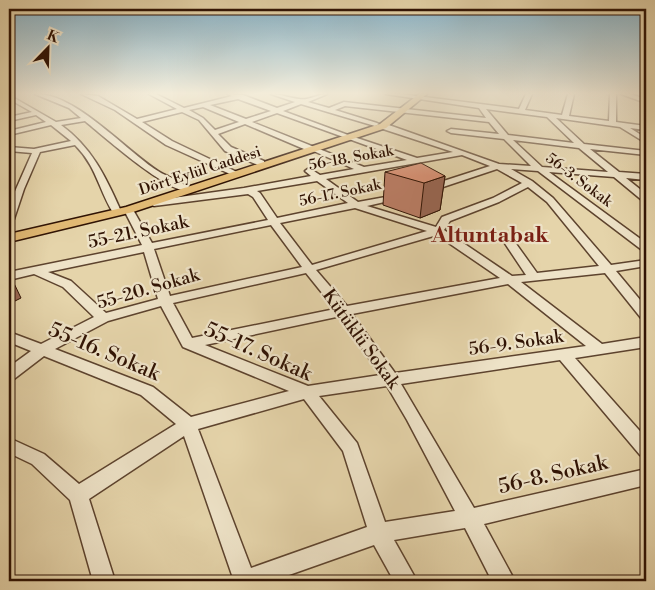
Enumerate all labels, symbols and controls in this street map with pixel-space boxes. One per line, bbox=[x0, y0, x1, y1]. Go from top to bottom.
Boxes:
north arrow bbox=[22, 22, 72, 72]
text: K bbox=[44, 26, 62, 48]
street label: 56-18. Sokak bbox=[307, 141, 396, 175]
street label: Dört Eylül Caddesi bbox=[136, 142, 264, 200]
street label: 56-3. Sokak bbox=[542, 149, 617, 212]
street label: 56-17. Sokak bbox=[297, 175, 384, 211]
street label: 55-21. Sokak bbox=[86, 210, 192, 254]
district label: Altuntabak bbox=[430, 222, 549, 249]
street label: 55-20. Sokak bbox=[94, 263, 204, 315]
street label: Kütüklü Sokak bbox=[317, 285, 406, 395]
street label: 55-16. Sokak bbox=[44, 317, 165, 388]
street label: 55-17. Sokak bbox=[200, 317, 317, 388]
street label: 56-9. Sokak bbox=[467, 325, 566, 361]
street label: 56-8. Sokak bbox=[496, 450, 611, 500]

